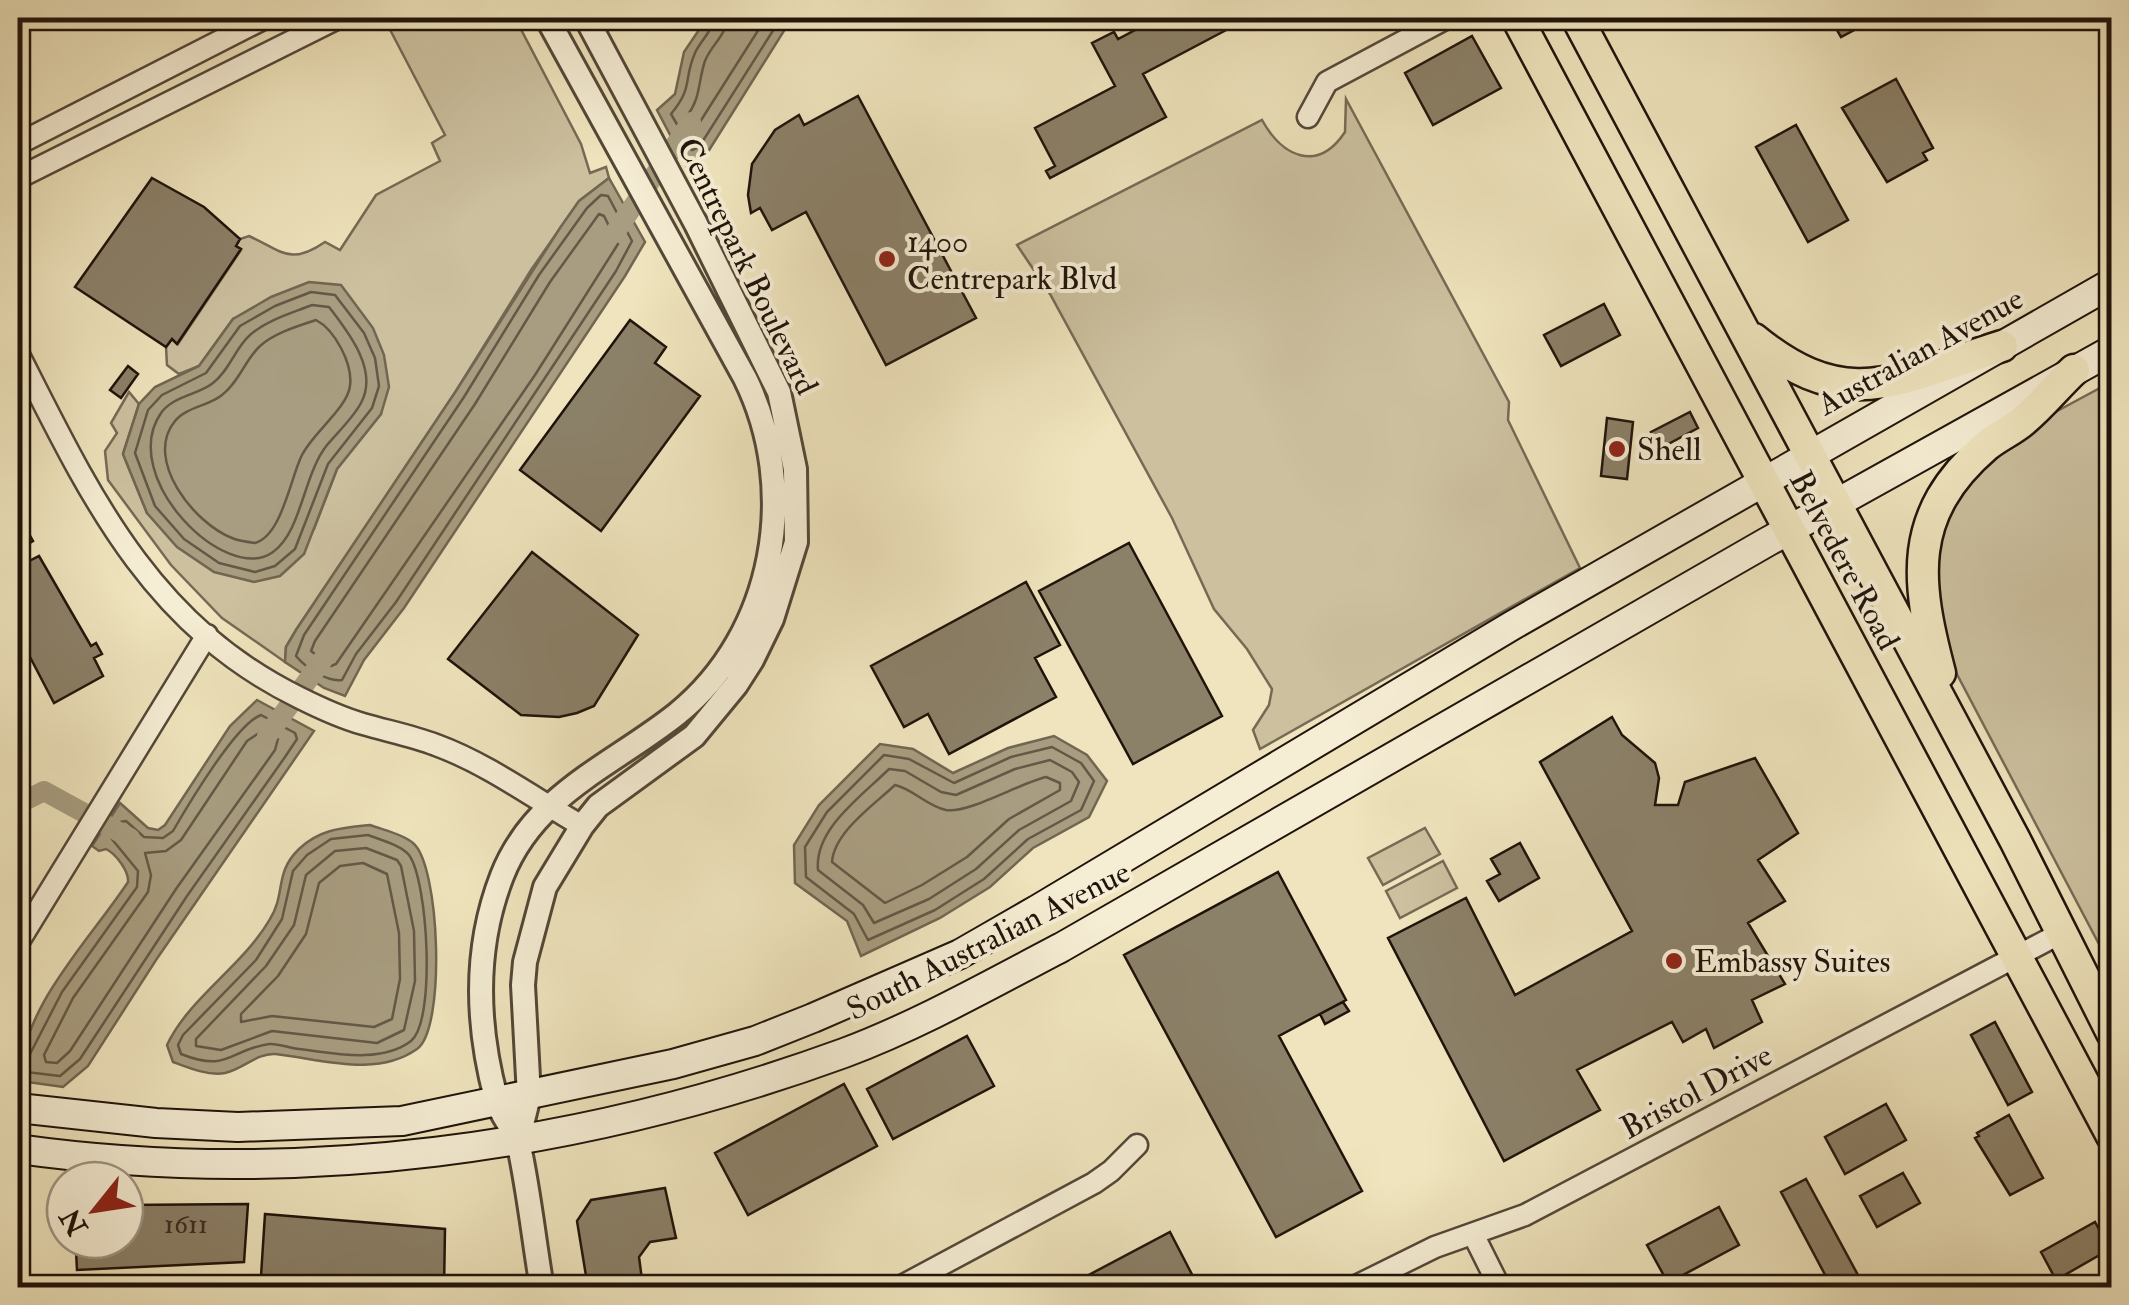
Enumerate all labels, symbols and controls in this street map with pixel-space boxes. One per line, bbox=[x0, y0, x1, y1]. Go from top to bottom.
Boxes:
street label: Centrepark Boulevard bbox=[668, 132, 827, 402]
place label: 1400 Centrepark Blvd bbox=[907, 222, 1117, 299]
marker: 1400 Centrepark Blvd bbox=[876, 248, 898, 270]
street label: Australian Avenue bbox=[1810, 279, 2030, 425]
place label: Shell bbox=[1637, 430, 1701, 470]
marker: Shell bbox=[1606, 438, 1628, 460]
street label: Belvedere Road bbox=[1780, 464, 1908, 657]
street label: South Australian Avenue bbox=[840, 852, 1137, 1030]
place label: Embassy Suites bbox=[1694, 942, 1891, 982]
marker: Embassy Suites bbox=[1663, 950, 1685, 972]
street label: Bristol Drive bbox=[1614, 1035, 1779, 1148]
north arrow bbox=[45, 1160, 145, 1260]
text: N bbox=[53, 1201, 97, 1242]
house number: 1611 bbox=[164, 1207, 208, 1242]

